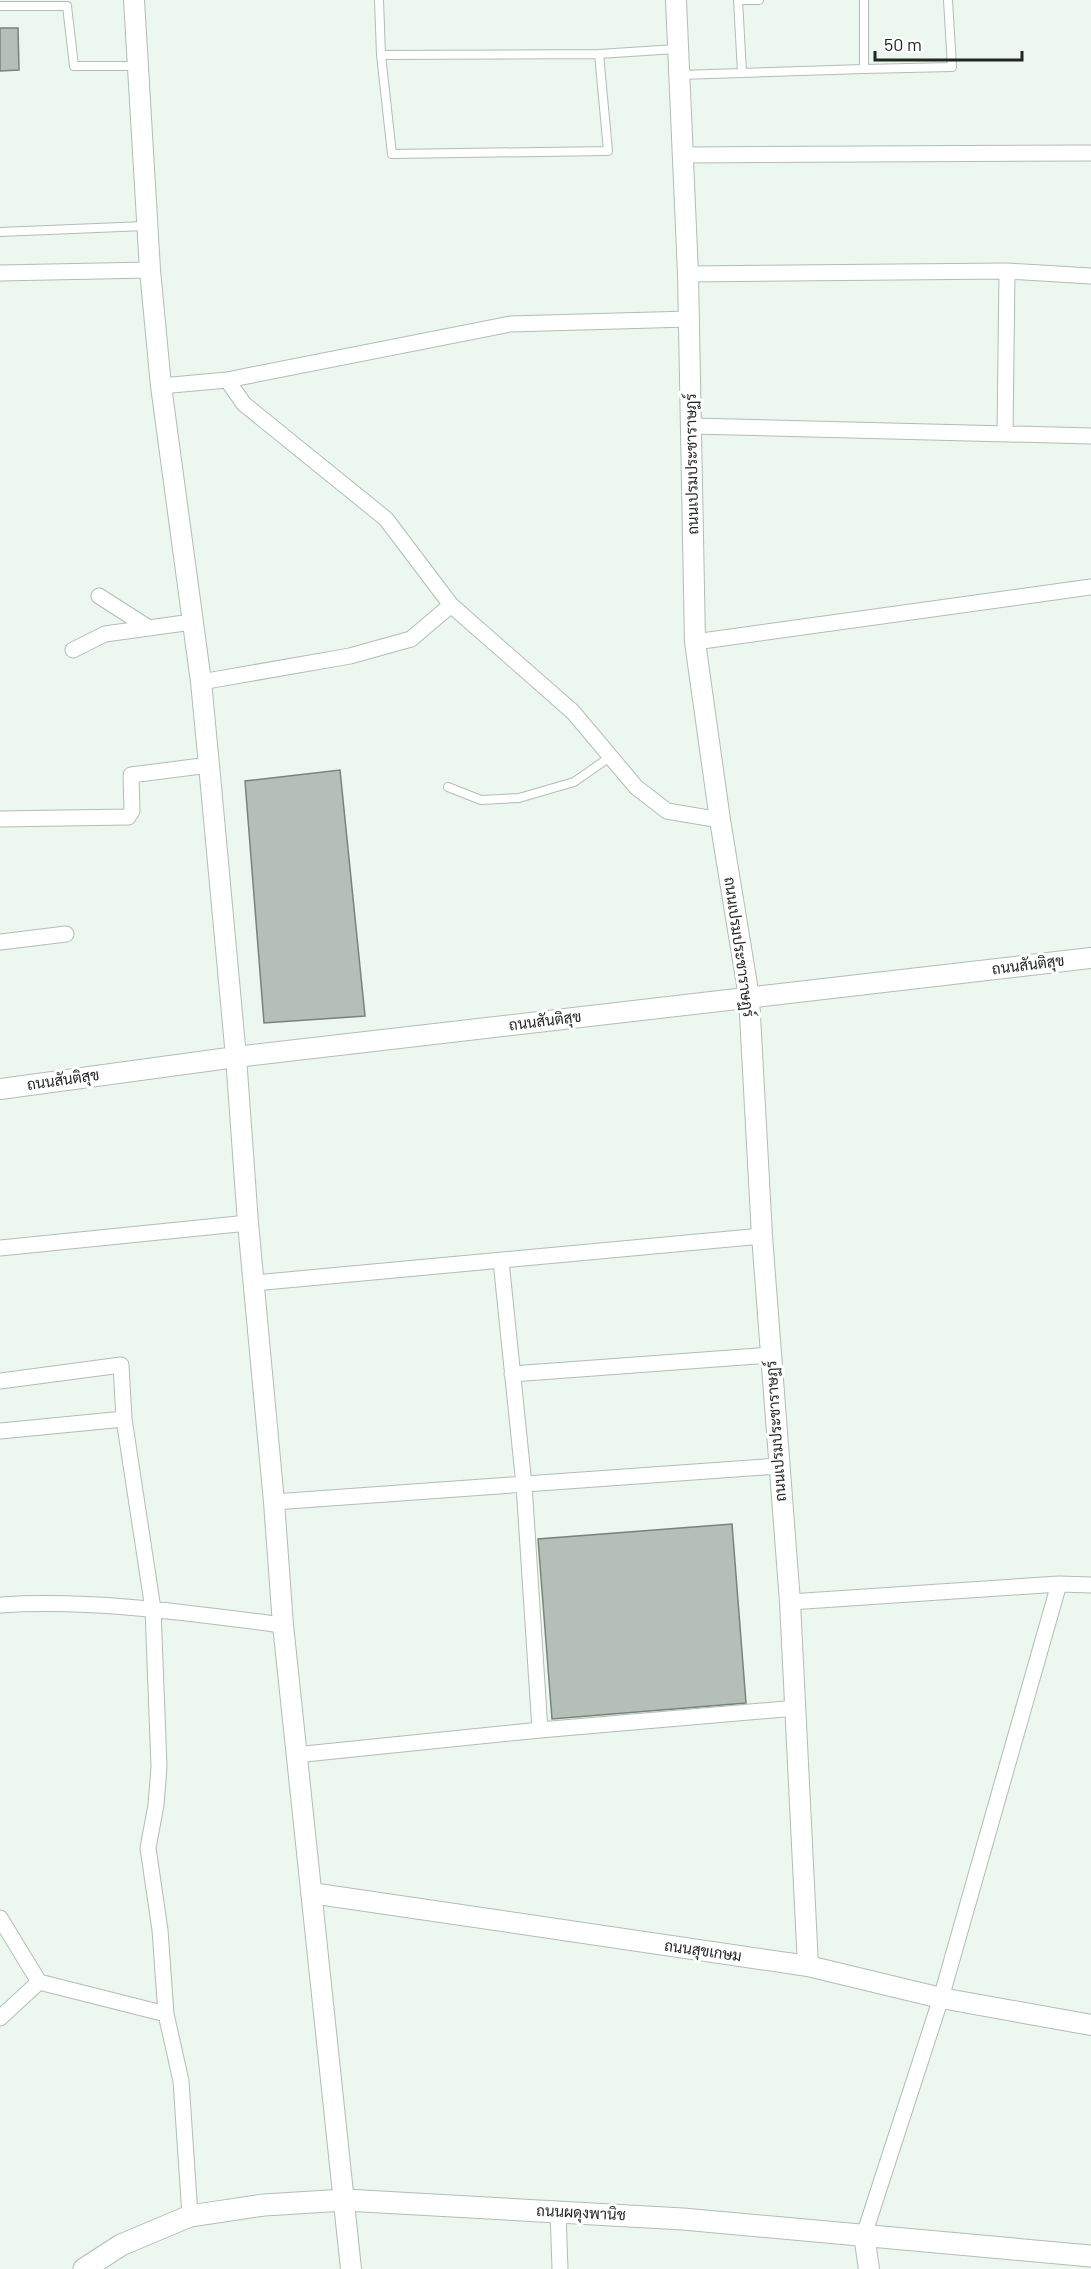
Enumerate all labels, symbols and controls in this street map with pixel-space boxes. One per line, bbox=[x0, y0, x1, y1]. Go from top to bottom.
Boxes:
scale bar bbox=[875, 24, 1022, 62]
text: 50 m bbox=[884, 33, 922, 55]
street label: ถนนเปรมประชาราษฏร์ bbox=[681, 393, 703, 535]
street label: ถนนเปรมประชาราษฏร์ bbox=[719, 876, 759, 1018]
street label: ถนนสันติสุข bbox=[991, 951, 1065, 980]
street label: ถนนสันติสุข bbox=[508, 1007, 582, 1036]
street label: ถนนสันติสุข bbox=[26, 1065, 101, 1096]
street label: ถนนเปรมประชาราษฏร์ bbox=[761, 1360, 791, 1502]
street label: ถนนสุขเกษม bbox=[663, 1936, 743, 1967]
street label: ถนนผดุงพานิช bbox=[536, 2201, 626, 2226]

